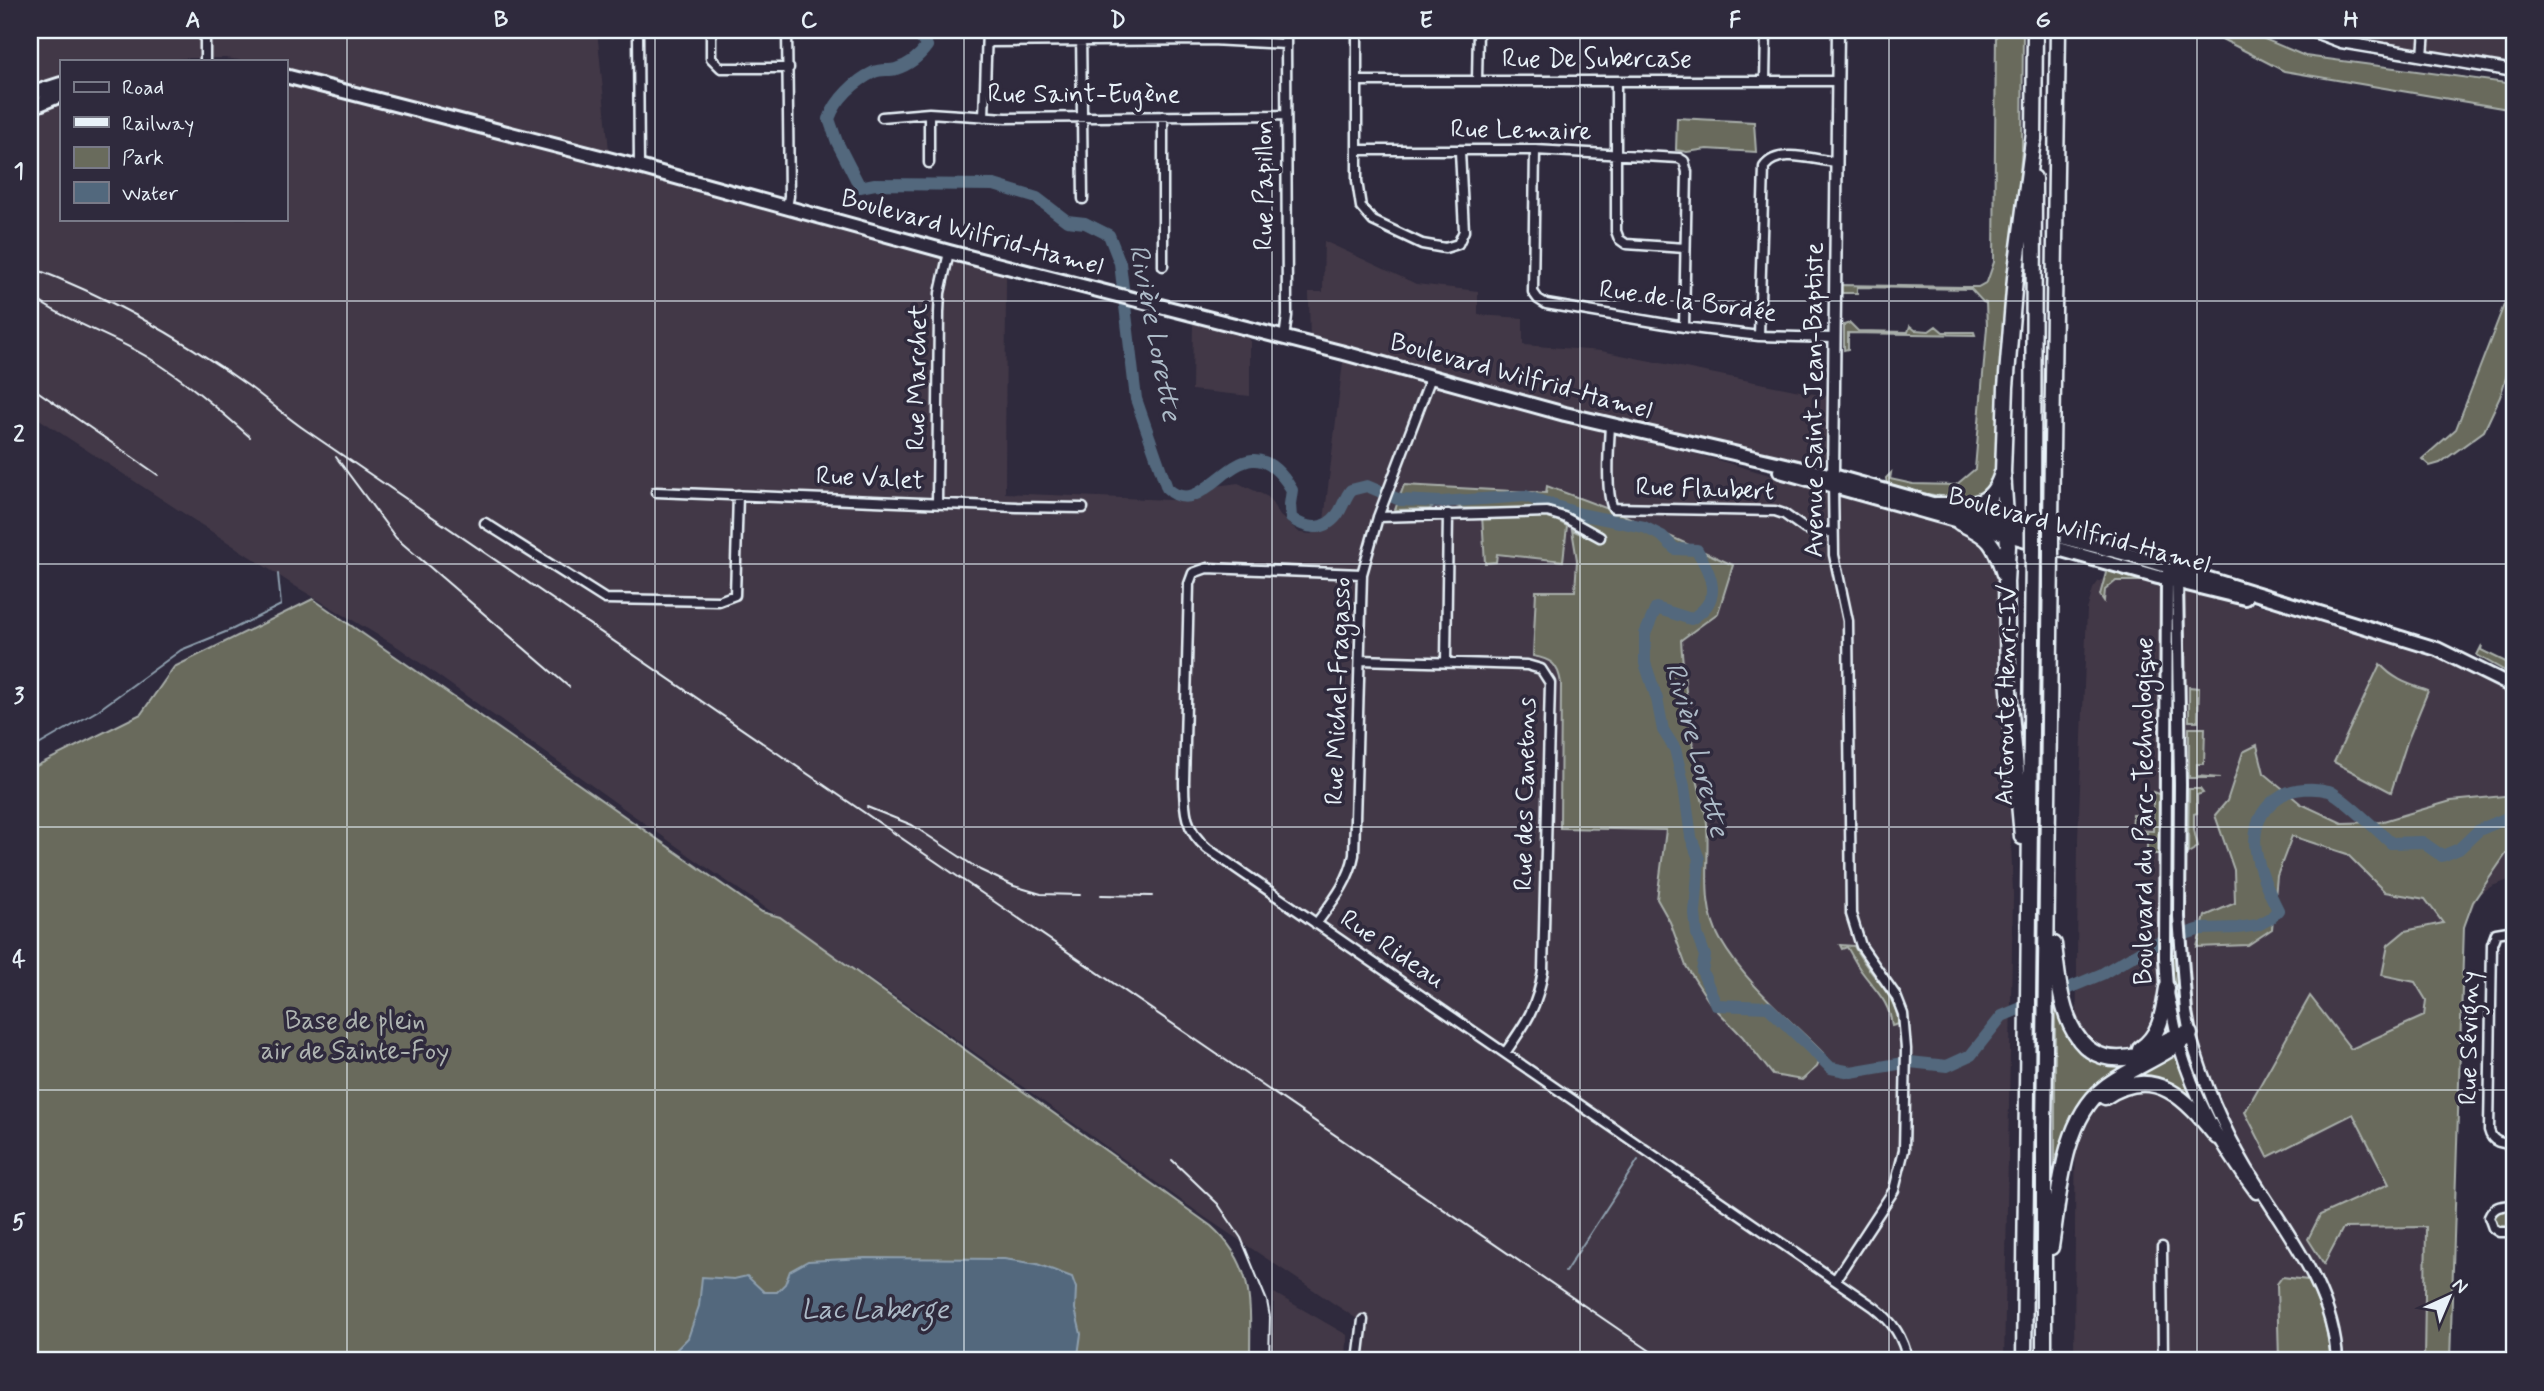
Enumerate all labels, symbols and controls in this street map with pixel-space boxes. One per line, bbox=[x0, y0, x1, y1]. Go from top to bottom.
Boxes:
text: A bbox=[185, 6, 201, 36]
text: B bbox=[494, 6, 509, 36]
text: C bbox=[801, 6, 818, 36]
text: D bbox=[1110, 6, 1126, 36]
text: E bbox=[1419, 6, 1433, 36]
text: F bbox=[1729, 6, 1741, 36]
text: G bbox=[2035, 6, 2051, 36]
text: H bbox=[2343, 6, 2359, 36]
street label: Rue De Subercase bbox=[1502, 43, 1692, 77]
legend bbox=[60, 60, 287, 220]
text: Road bbox=[122, 74, 164, 102]
street label: Rue Saint-Eugène bbox=[988, 78, 1181, 112]
text: Railway bbox=[122, 110, 194, 138]
street label: Rue Lemaire bbox=[1450, 113, 1592, 149]
street label: Rue Papillon bbox=[1248, 120, 1282, 250]
text: Park bbox=[122, 144, 164, 172]
text: 1 bbox=[14, 157, 24, 187]
text: Water bbox=[122, 180, 178, 208]
street label: Boulevard Wilfrid-Hamel bbox=[837, 182, 1107, 284]
water label: Rivière Lorette bbox=[1119, 241, 1190, 426]
street label: Avenue Saint-Jean-Baptiste bbox=[1798, 242, 1832, 558]
street label: Rue de la Bordée bbox=[1597, 273, 1779, 331]
street label: Rue Marchet bbox=[900, 303, 936, 451]
street label: Boulevard Wilfrid-Hamel bbox=[1386, 326, 1656, 428]
text: 2 bbox=[13, 420, 25, 450]
street label: Rue Valet bbox=[815, 459, 925, 499]
street label: Rue Flaubert bbox=[1635, 471, 1775, 509]
street label: Boulevard Wilfrid-Hamel bbox=[1944, 480, 2214, 582]
street label: Rue Michel-Fragasso bbox=[1318, 576, 1362, 806]
street label: Autoroute Henri-IV bbox=[1988, 584, 2026, 806]
street label: Boulevard du Parc-Technologique bbox=[2128, 637, 2164, 985]
water label: Rivière Lorette bbox=[1655, 659, 1737, 843]
text: 3 bbox=[14, 682, 25, 712]
street label: Rue des Canetons bbox=[1507, 697, 1545, 891]
street label: Rue Rideau bbox=[1333, 902, 1451, 998]
text: 4 bbox=[12, 945, 26, 975]
street label: Rue Sévigny bbox=[2452, 971, 2491, 1106]
park label: Base de plein air de Sainte-Foy bbox=[261, 1005, 449, 1069]
text: 5 bbox=[12, 1208, 26, 1238]
north arrow bbox=[2414, 1262, 2484, 1332]
text: N bbox=[2447, 1272, 2473, 1299]
water label: Lac Laberge bbox=[801, 1292, 950, 1332]

